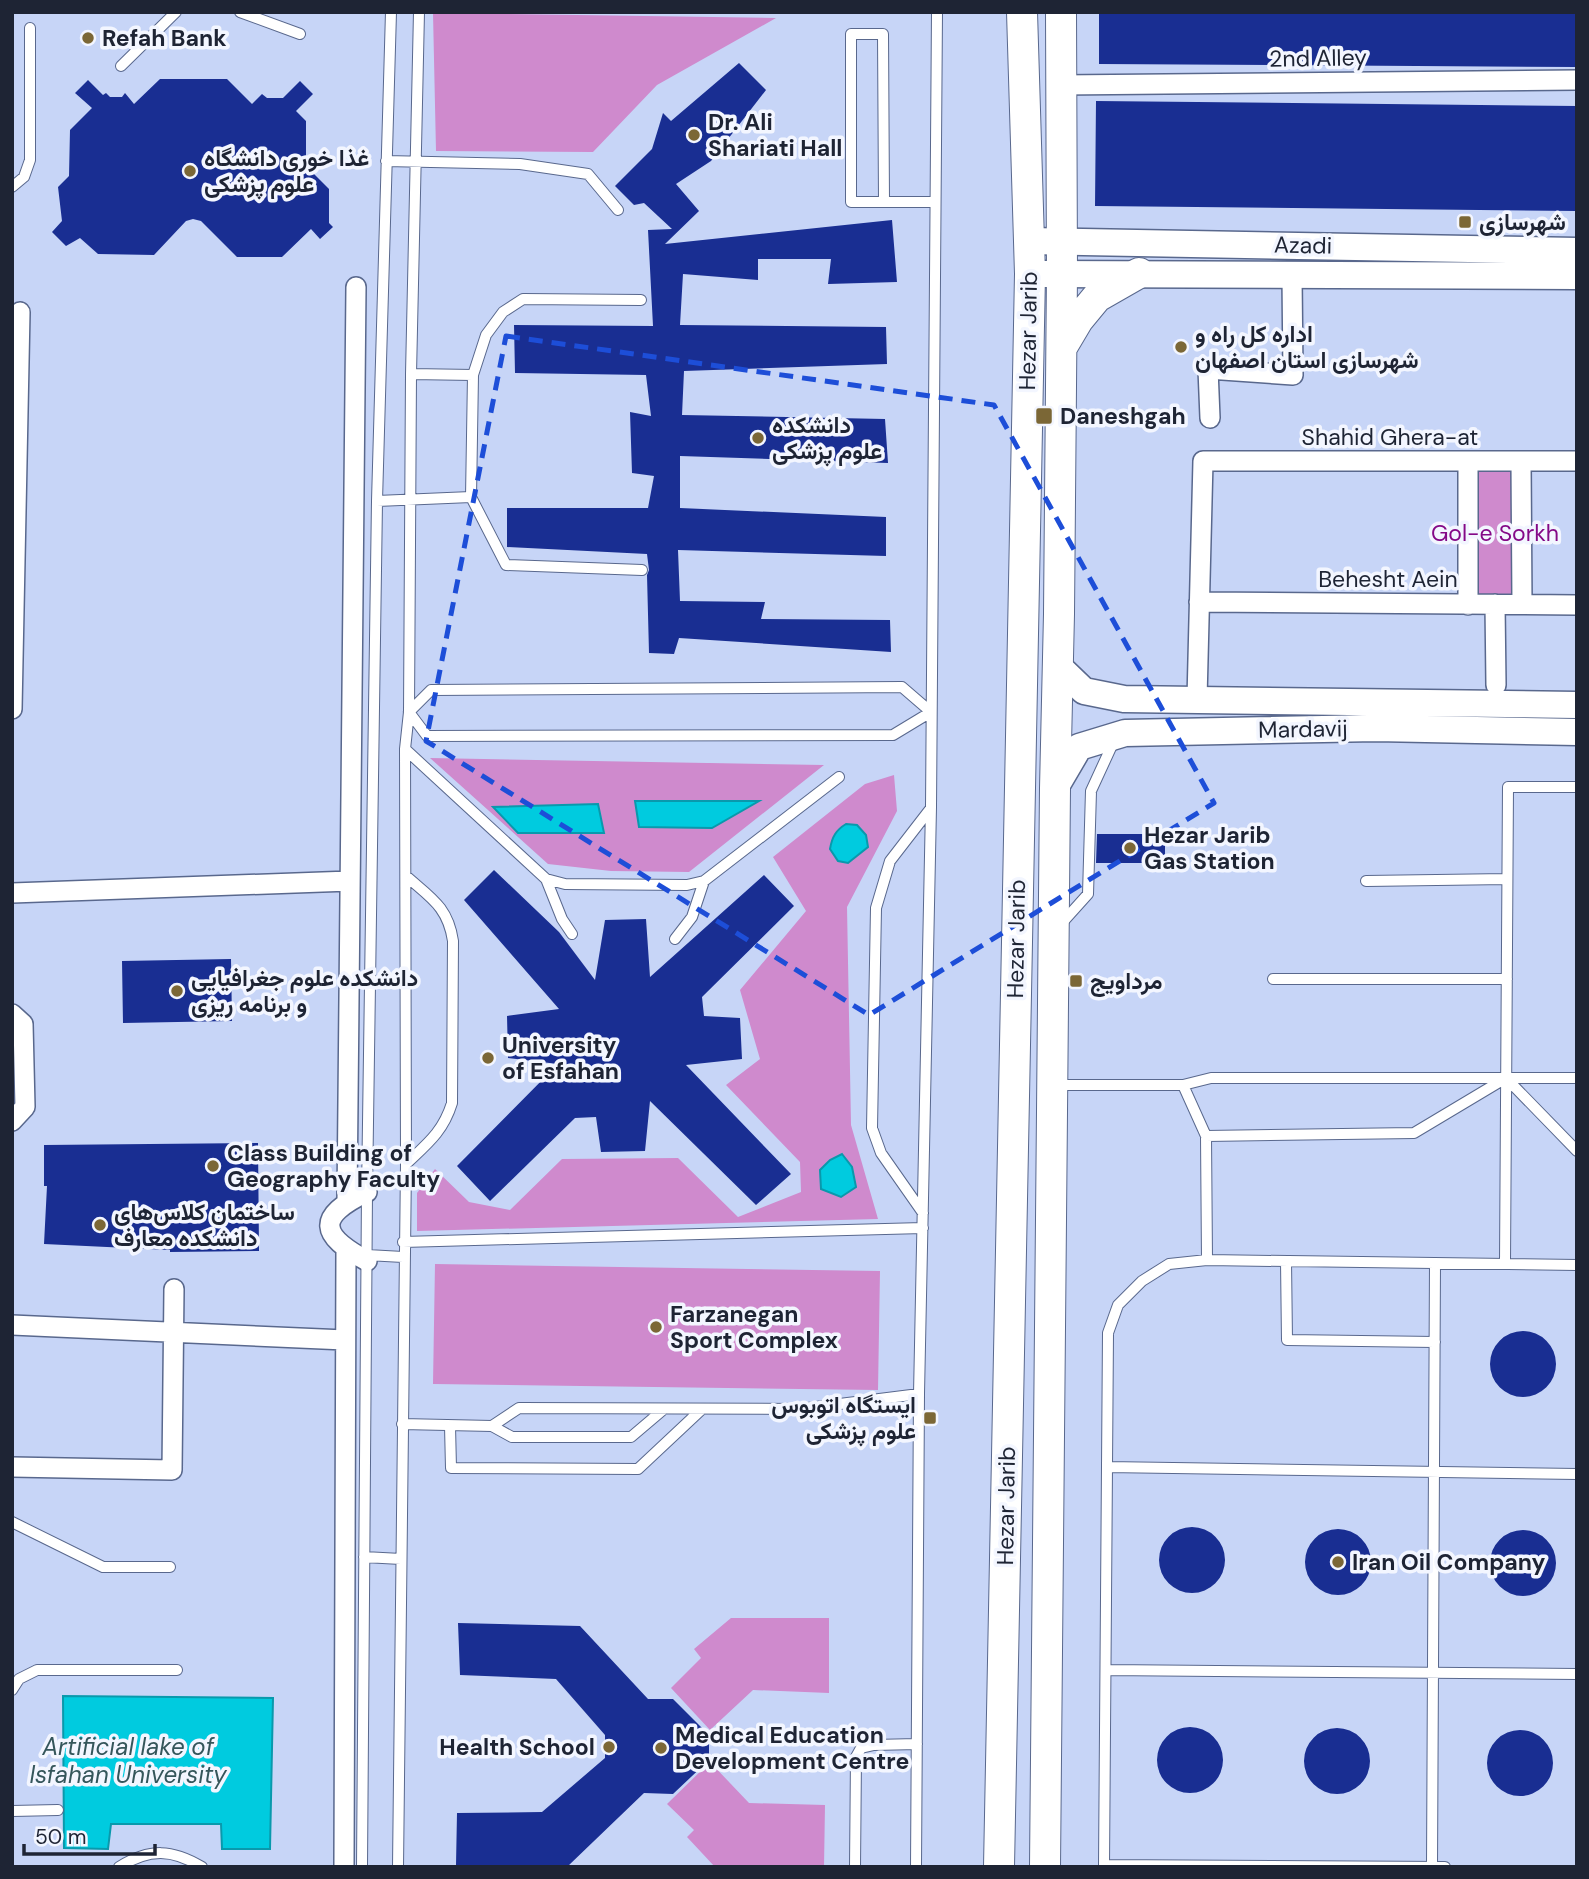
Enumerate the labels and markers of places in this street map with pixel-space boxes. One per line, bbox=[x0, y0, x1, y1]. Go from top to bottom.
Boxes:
place label: Refah Bank bbox=[102, 23, 226, 53]
marker: Refah Bank bbox=[80, 30, 96, 46]
place label: Dr. Ali Shariati Hall bbox=[708, 107, 843, 163]
marker: Dr. Ali Shariati Hall bbox=[686, 127, 702, 143]
place label: غذا خوری دانشگاه علوم پزشکی bbox=[204, 143, 369, 200]
marker: غذا خوری دانشگاه علوم پزشکی bbox=[182, 163, 198, 179]
place label: شهرسازی bbox=[1479, 207, 1566, 237]
marker: شهرسازی bbox=[1457, 214, 1473, 230]
place label: اداره کل راه و شهرسازی استان اصفهان bbox=[1195, 319, 1419, 375]
marker: اداره کل راه و شهرسازی استان اصفهان bbox=[1173, 339, 1189, 355]
place label: Daneshgah bbox=[1060, 401, 1186, 431]
marker: Daneshgah bbox=[1034, 406, 1054, 426]
place label: دانشکده علوم پزشکی bbox=[772, 410, 882, 467]
marker: دانشکده علوم پزشکی bbox=[750, 430, 766, 446]
place label: Hezar Jarib Gas Station bbox=[1144, 820, 1275, 876]
marker: Hezar Jarib Gas Station bbox=[1122, 840, 1138, 856]
place label: دانشکده علوم جغرافیایی و برنامه ریزی bbox=[191, 963, 418, 1019]
place label: مرداویج bbox=[1090, 966, 1163, 997]
marker: مرداویج bbox=[1068, 973, 1084, 989]
marker: دانشکده علوم جغرافیایی و برنامه ریزی bbox=[169, 983, 185, 999]
place label: University of Esfahan bbox=[502, 1030, 619, 1086]
marker: University of Esfahan bbox=[480, 1050, 496, 1066]
place label: Class Building of Geography Faculty bbox=[227, 1138, 440, 1194]
marker: Class Building of Geography Faculty bbox=[205, 1158, 221, 1174]
place label: ساختمان کلاس‌های دانشکده معارف bbox=[114, 1197, 295, 1253]
marker: ساختمان کلاس‌های دانشکده معارف bbox=[92, 1217, 108, 1233]
place label: Farzanegan Sport Complex bbox=[670, 1299, 838, 1355]
marker: Farzanegan Sport Complex bbox=[648, 1319, 664, 1335]
place label: ایستگاه اتوبوس علوم پزشکی bbox=[771, 1390, 916, 1447]
marker: ایستگاه اتوبوس علوم پزشکی bbox=[922, 1410, 938, 1426]
place label: Iran Oil Company bbox=[1352, 1547, 1546, 1577]
marker: Iran Oil Company bbox=[1330, 1554, 1346, 1570]
place label: Medical Education Development Centre bbox=[675, 1720, 909, 1776]
place label: Health School bbox=[439, 1732, 595, 1762]
marker: Health School bbox=[601, 1739, 617, 1755]
marker: Medical Education Development Centre bbox=[653, 1740, 669, 1756]

